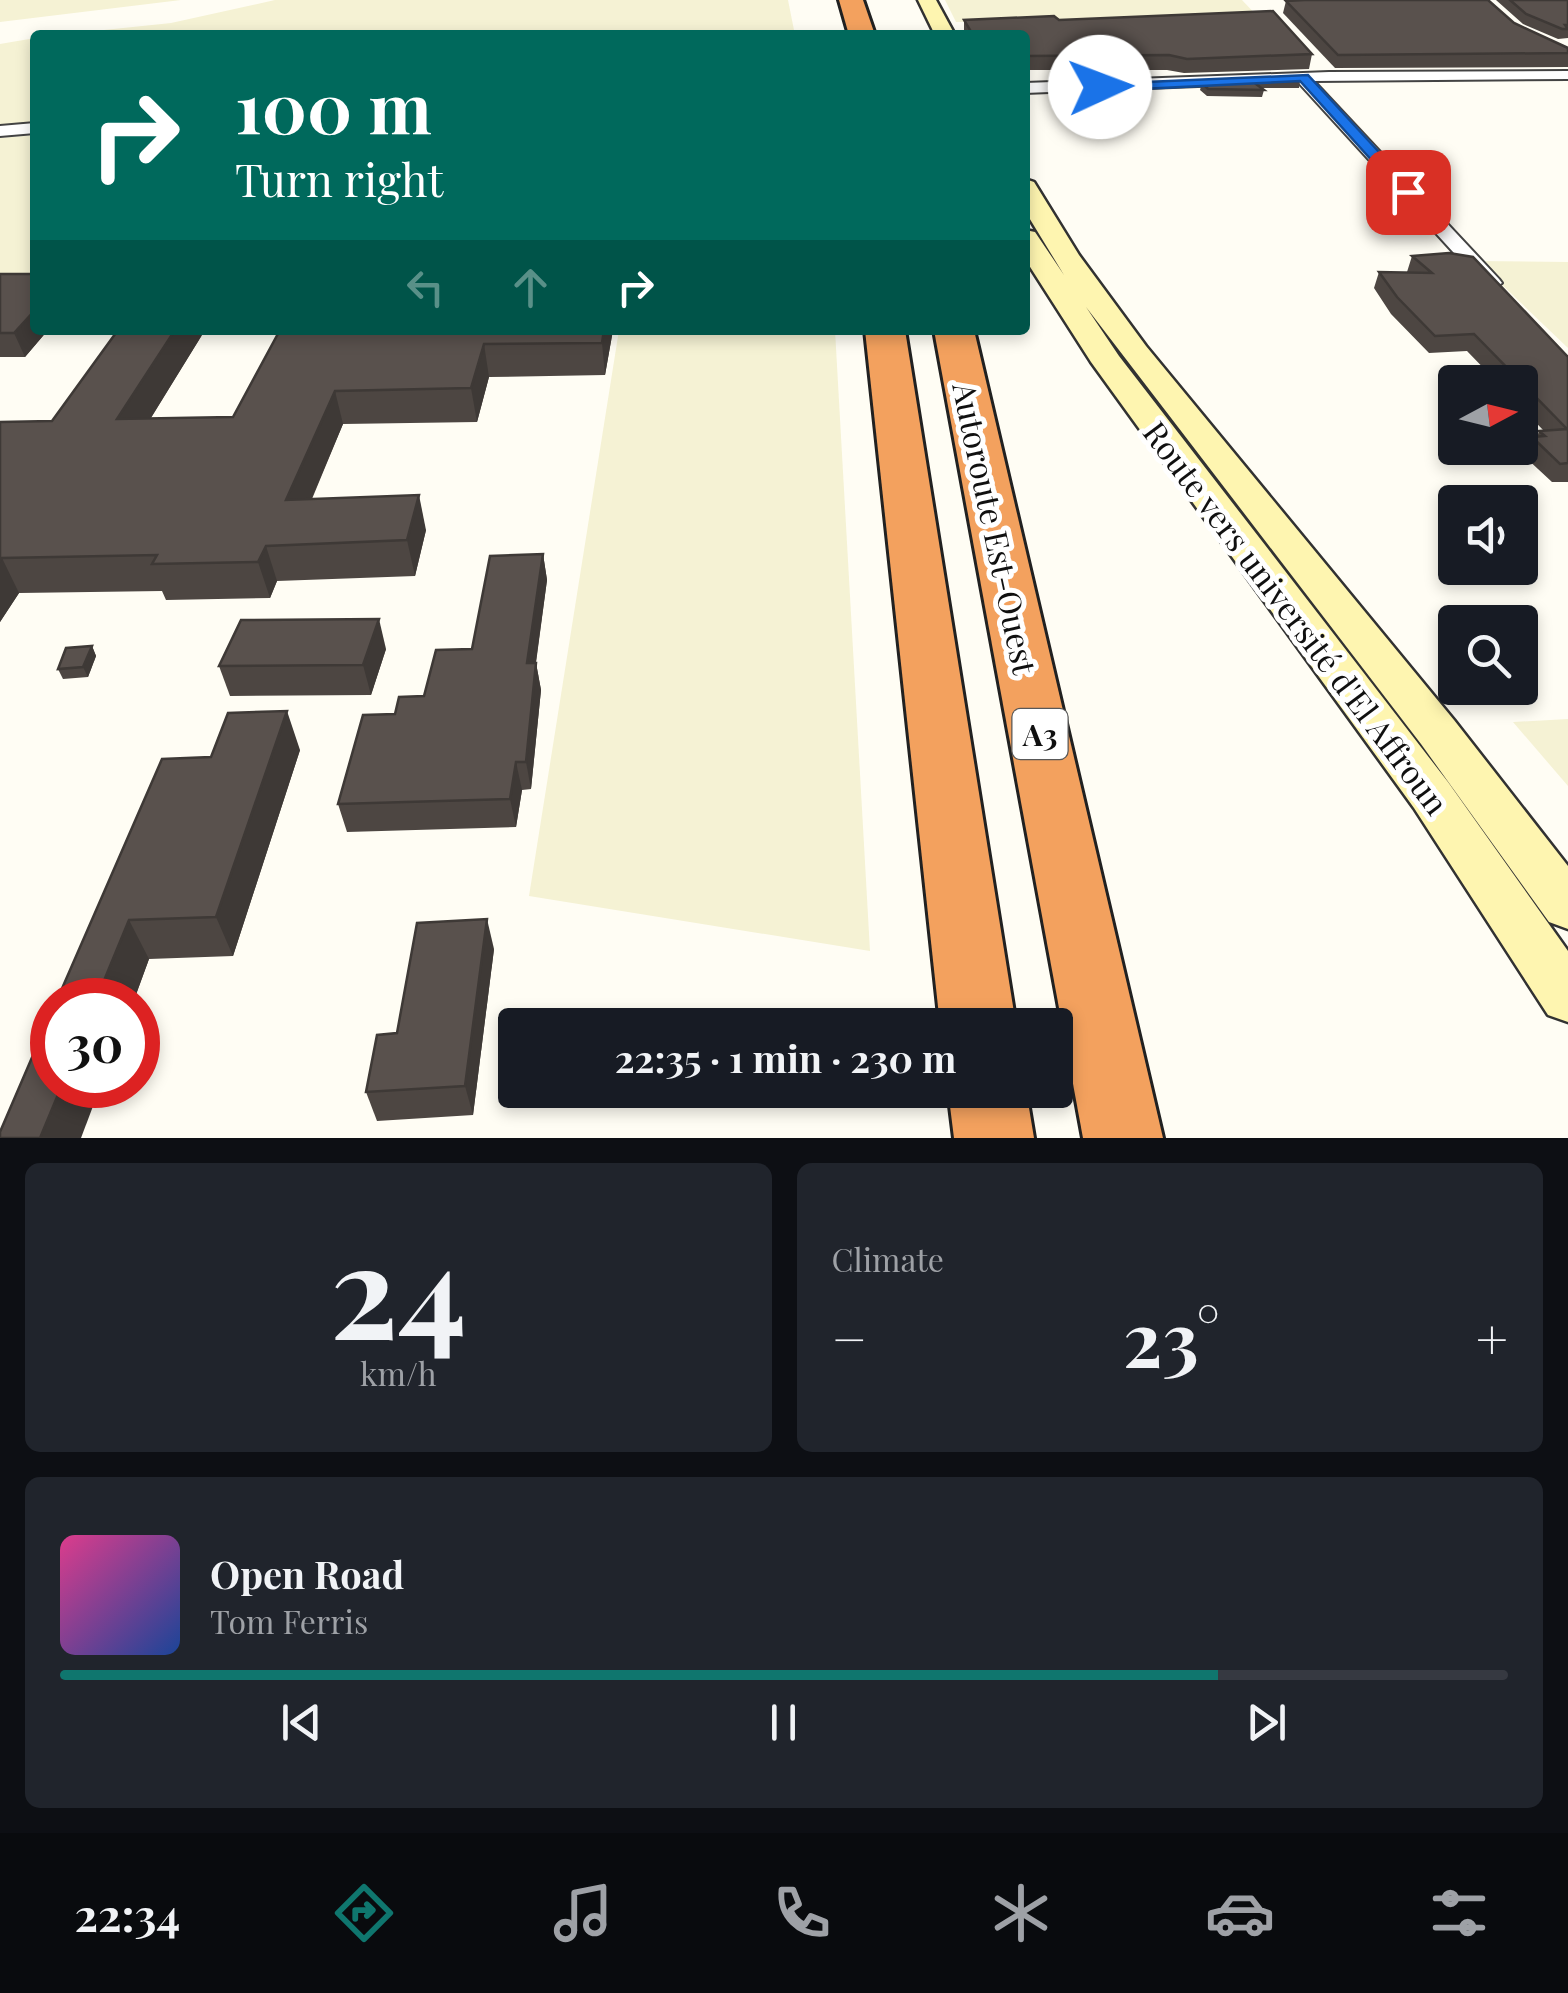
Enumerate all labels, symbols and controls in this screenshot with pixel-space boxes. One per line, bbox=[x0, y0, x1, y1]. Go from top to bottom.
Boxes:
position arrow bbox=[1048, 35, 1152, 139]
text: 100 m bbox=[235, 58, 432, 152]
icon: right bbox=[70, 70, 200, 200]
text: Turn right bbox=[235, 148, 443, 208]
pin bbox=[1366, 150, 1451, 235]
icon: arrive bbox=[1381, 165, 1436, 220]
icon: left bbox=[398, 260, 453, 315]
icon: ahead bbox=[503, 260, 558, 315]
icon: right bbox=[608, 260, 663, 315]
north arrow bbox=[1438, 365, 1538, 465]
map controls bbox=[1438, 365, 1538, 705]
street label: Autoroute Est-Ouest bbox=[944, 377, 1048, 678]
street label: Route vers université d'El Affroun bbox=[1135, 412, 1459, 822]
button: sound bbox=[1438, 485, 1538, 585]
button: search bbox=[1438, 605, 1538, 705]
road number: A3 bbox=[1012, 709, 1068, 759]
speed limit sign: 30 bbox=[30, 978, 160, 1108]
text: 22:35 · 1 min · 230 m bbox=[615, 1032, 956, 1083]
text: 24 bbox=[330, 1199, 467, 1373]
text: Climate bbox=[832, 1237, 944, 1280]
text: 23° bbox=[1123, 1286, 1220, 1386]
text: − bbox=[832, 1300, 867, 1374]
text: + bbox=[1476, 1300, 1508, 1374]
text: km/h bbox=[360, 1351, 437, 1394]
text: Open Road bbox=[210, 1548, 404, 1599]
text: Tom Ferris bbox=[210, 1599, 368, 1642]
icon: previous bbox=[274, 1695, 329, 1750]
icon: pause bbox=[756, 1695, 811, 1750]
icon: next bbox=[1239, 1695, 1294, 1750]
icon: directions bbox=[329, 1878, 399, 1948]
icon: music bbox=[548, 1878, 618, 1948]
icon: phone bbox=[767, 1878, 837, 1948]
icon: climate bbox=[986, 1878, 1056, 1948]
icon: car bbox=[1205, 1878, 1275, 1948]
icon: filters bbox=[1424, 1878, 1494, 1948]
text: 22:34 bbox=[74, 1883, 180, 1943]

